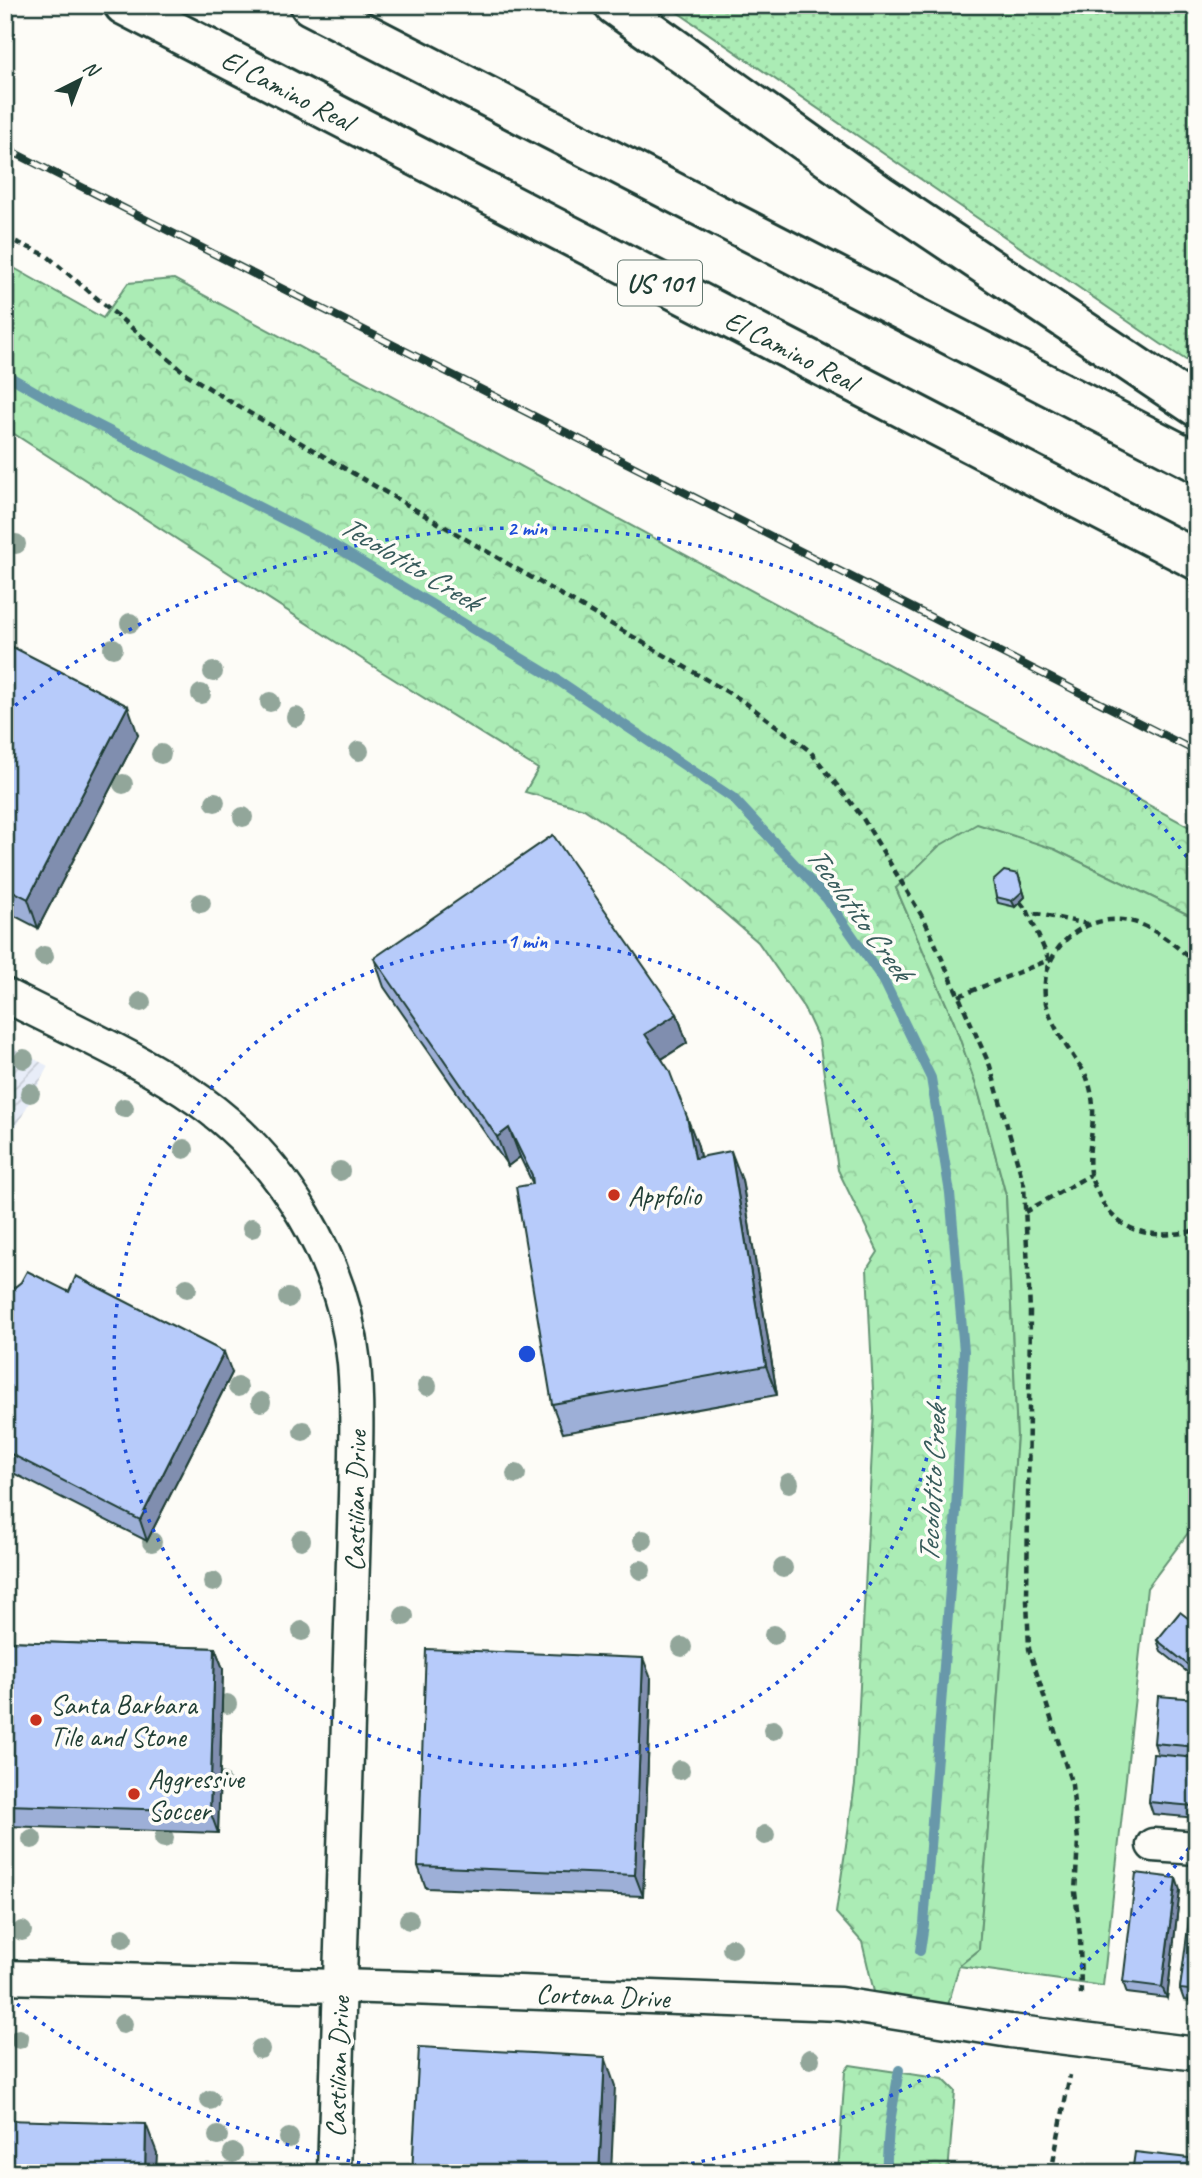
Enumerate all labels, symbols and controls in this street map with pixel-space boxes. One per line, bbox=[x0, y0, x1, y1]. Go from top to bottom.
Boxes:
street label: El Camino Real bbox=[216, 42, 364, 141]
north arrow bbox=[46, 46, 116, 116]
text: N bbox=[78, 55, 106, 83]
road number: US 101 bbox=[618, 260, 702, 306]
street label: El Camino Real bbox=[719, 302, 867, 401]
water label: Tecolotito Creek bbox=[333, 506, 492, 623]
text: 2 min bbox=[507, 515, 547, 541]
water label: Tecolotito Creek bbox=[798, 839, 924, 992]
text: 1 min bbox=[507, 928, 547, 954]
place label: Appfolio bbox=[628, 1178, 703, 1213]
marker: Appfolio bbox=[606, 1187, 622, 1203]
centre of rings bbox=[515, 1342, 539, 1366]
water label: Tecolotito Creek bbox=[909, 1400, 955, 1564]
street label: Castilian Drive bbox=[337, 1428, 374, 1572]
place label: Santa Barbara Tile and Stone bbox=[50, 1687, 199, 1754]
marker: Santa Barbara Tile and Stone bbox=[28, 1712, 44, 1728]
place label: Aggressive Soccer bbox=[148, 1761, 246, 1828]
marker: Aggressive Soccer bbox=[126, 1786, 142, 1802]
street label: Cortona Drive bbox=[535, 1976, 672, 2016]
street label: Castilian Drive bbox=[318, 1994, 358, 2138]

